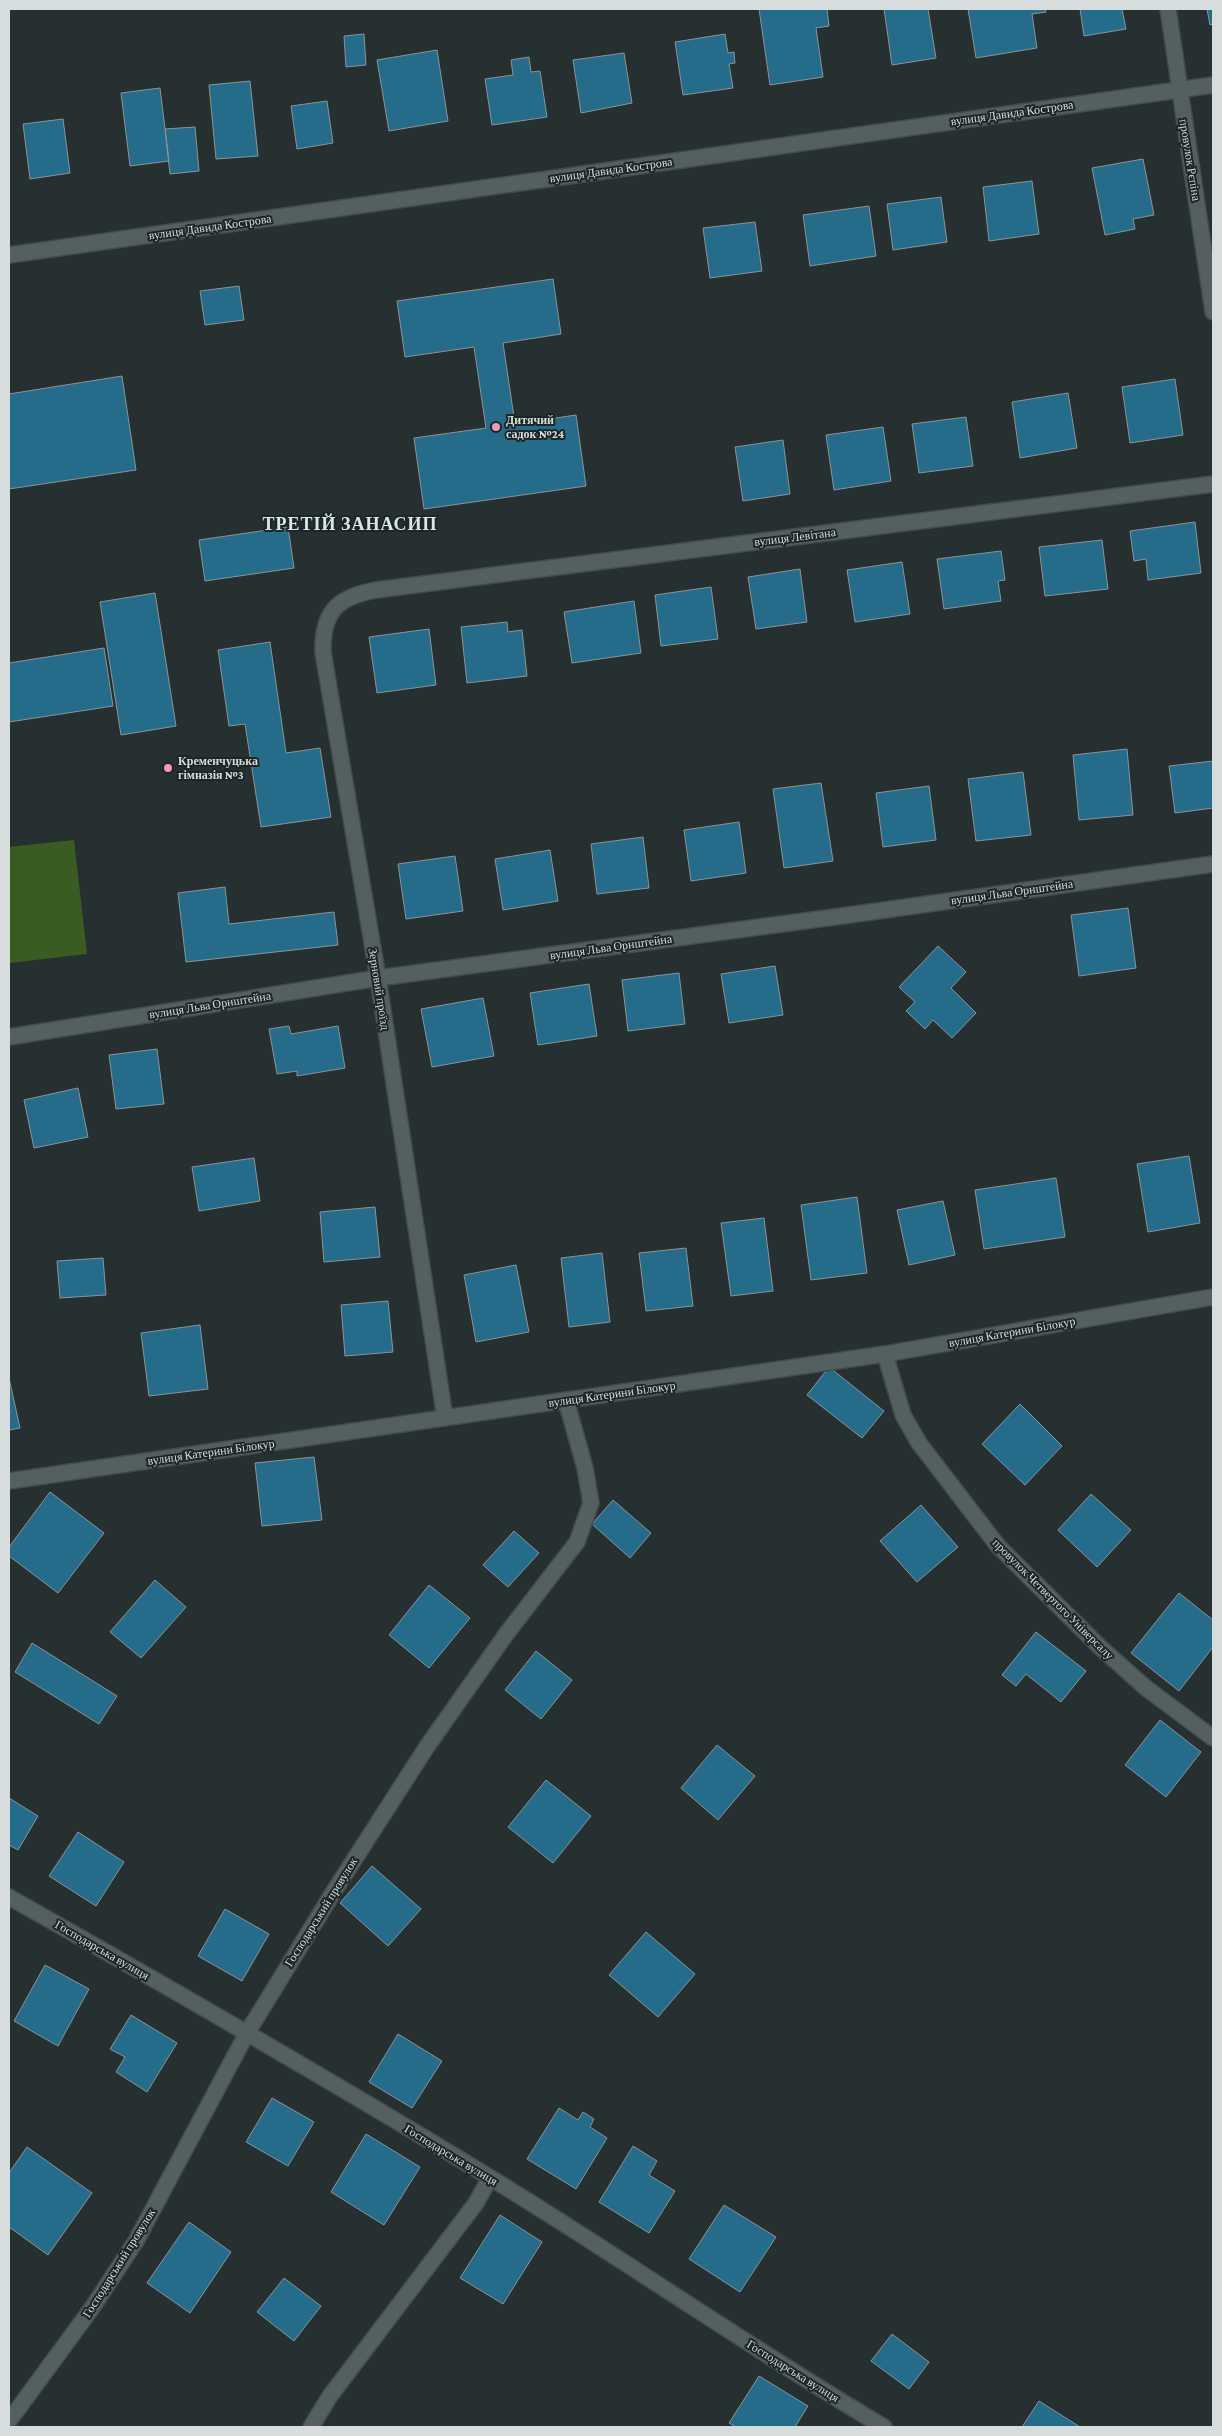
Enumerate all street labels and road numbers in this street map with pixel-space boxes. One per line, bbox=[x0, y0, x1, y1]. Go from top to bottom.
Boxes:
street label: вулиця Давида Кострова bbox=[950, 97, 1075, 129]
street label: провулок Рєпіна bbox=[1177, 118, 1203, 203]
street label: вулиця Давида Кострова bbox=[549, 154, 674, 186]
street label: вулиця Давида Кострова bbox=[148, 211, 273, 243]
street label: вулиця Левітана bbox=[753, 525, 837, 549]
street label: вулиця Льва Орнштейна bbox=[950, 876, 1075, 907]
street label: вулиця Льва Орнштейна bbox=[549, 931, 674, 962]
street label: Зерновий проїзд bbox=[366, 947, 392, 1031]
street label: вулиця Льва Орнштейна bbox=[148, 988, 273, 1022]
street label: вулиця Катерини Білокур bbox=[948, 1314, 1076, 1350]
street label: вулиця Катерини Білокур bbox=[548, 1378, 676, 1410]
street label: вулиця Катерини Білокур bbox=[147, 1436, 275, 1468]
street label: провулок Четвертого Універсалу bbox=[990, 1536, 1116, 1662]
street label: Господарський провулок bbox=[282, 1855, 360, 1969]
street label: Господарська вулиця bbox=[53, 1917, 152, 1983]
street label: Господарська вулиця bbox=[402, 2122, 500, 2189]
street label: Господарський провулок bbox=[80, 2206, 158, 2320]
street label: Господарська вулиця bbox=[744, 2337, 842, 2405]

